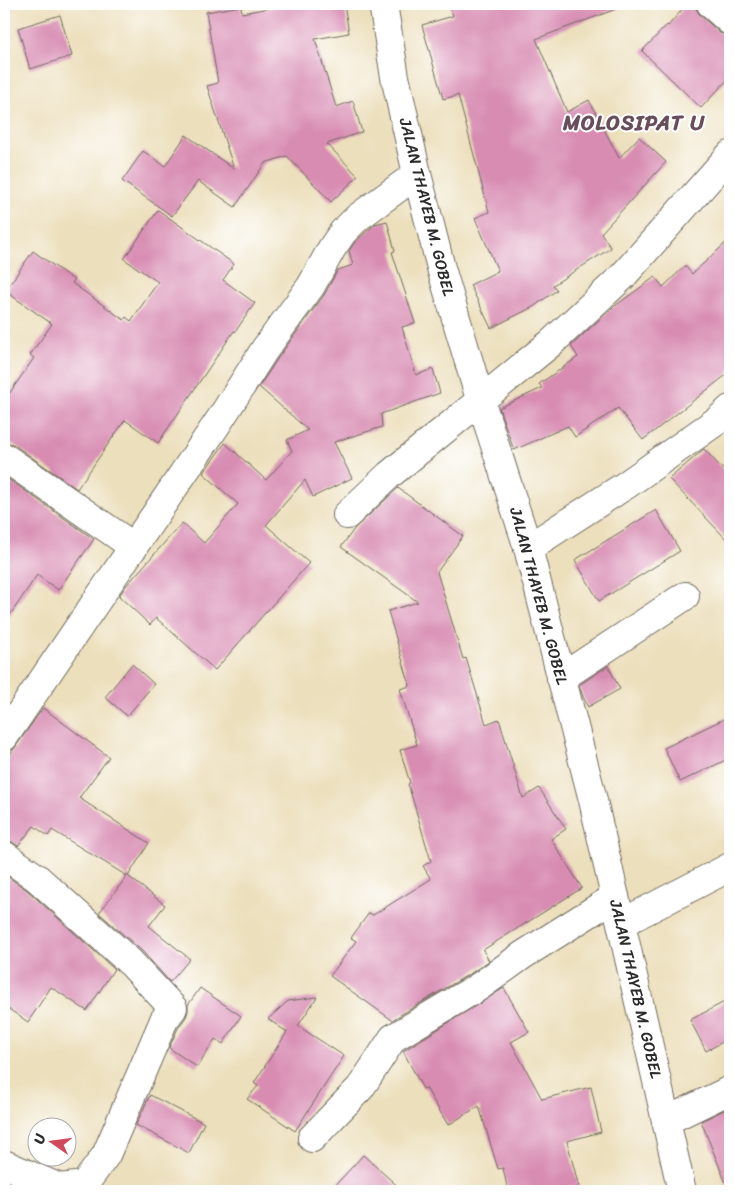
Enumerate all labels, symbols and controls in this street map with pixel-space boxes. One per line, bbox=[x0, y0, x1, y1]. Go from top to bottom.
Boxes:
district label: MOLOSIPAT U bbox=[562, 104, 705, 142]
street label: JALAN THAYEB M. GOBEL bbox=[391, 114, 463, 300]
street label: JALAN THAYEB M. GOBEL bbox=[501, 503, 577, 688]
street label: JALAN THAYEB M. GOBEL bbox=[601, 896, 671, 1082]
north arrow bbox=[28, 1118, 78, 1168]
text: U bbox=[27, 1131, 53, 1147]

